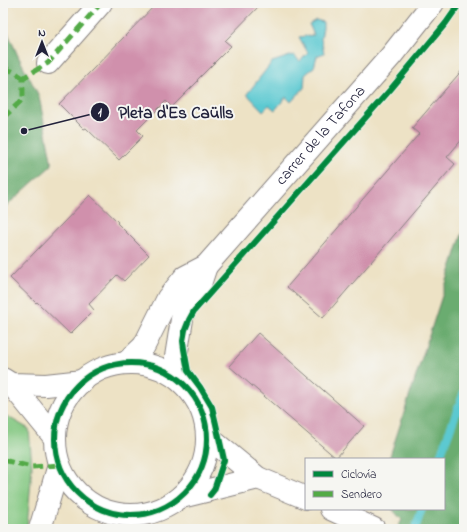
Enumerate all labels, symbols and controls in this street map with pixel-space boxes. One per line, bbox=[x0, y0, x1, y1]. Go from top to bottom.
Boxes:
north arrow bbox=[22, 22, 62, 62]
text: N bbox=[38, 25, 46, 41]
street label: carrer de la Tafona bbox=[270, 80, 372, 191]
callout: Pleta d'Es Caülls bbox=[90, 97, 241, 126]
text: Pleta d'Es Caülls bbox=[118, 101, 234, 126]
text: 1 bbox=[98, 104, 102, 122]
legend bbox=[305, 458, 445, 510]
text: Ciclovía bbox=[341, 466, 377, 484]
text: Sendero bbox=[341, 486, 382, 504]

